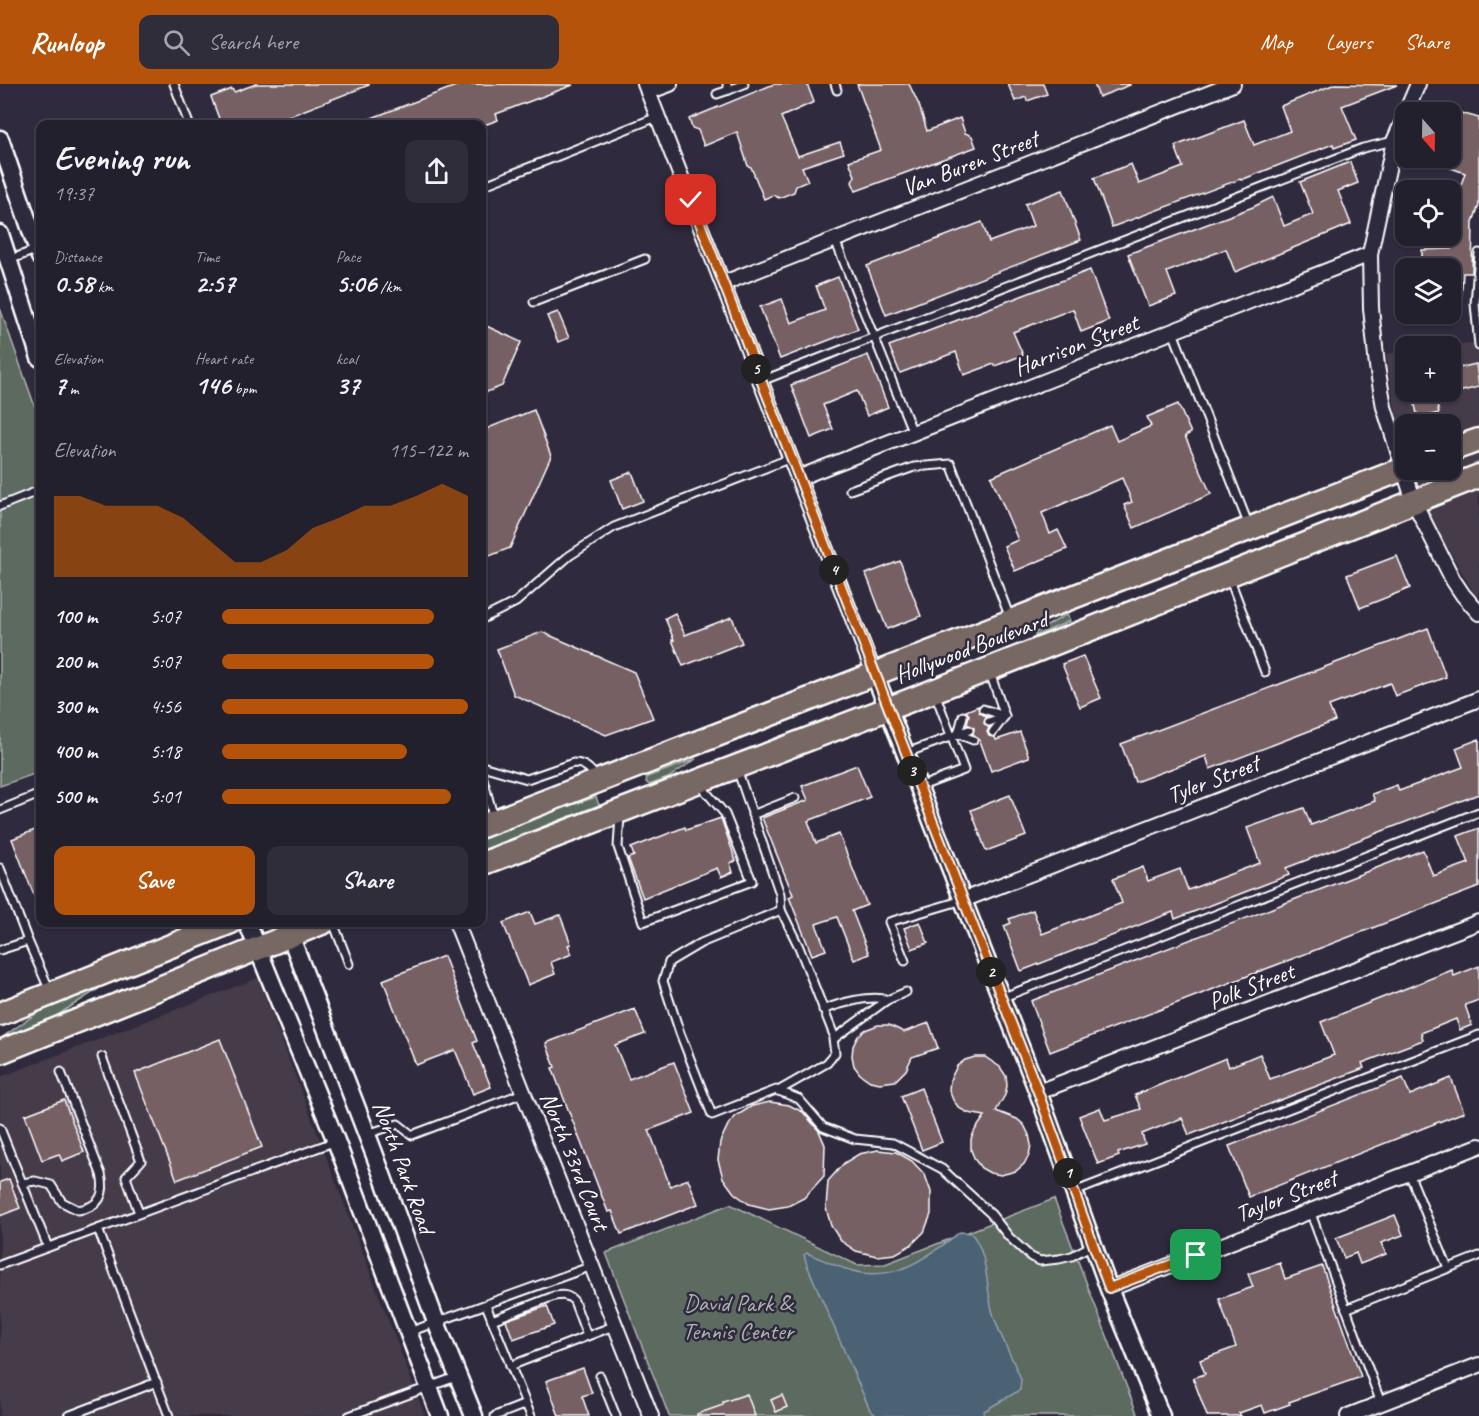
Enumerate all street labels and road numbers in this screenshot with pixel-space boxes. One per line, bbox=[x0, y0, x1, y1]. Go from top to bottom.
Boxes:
street label: Van Buren Street bbox=[898, 122, 1045, 203]
street label: Harrison Street bbox=[1010, 307, 1144, 382]
street label: Hollywood Boulevard bbox=[891, 603, 1055, 690]
street label: Tyler Street bbox=[1163, 747, 1266, 810]
street label: Polk Street bbox=[1204, 955, 1300, 1016]
street label: North 33rd Court bbox=[534, 1087, 617, 1237]
street label: North Park Road bbox=[366, 1097, 443, 1241]
street label: Taylor Street bbox=[1231, 1162, 1344, 1229]

